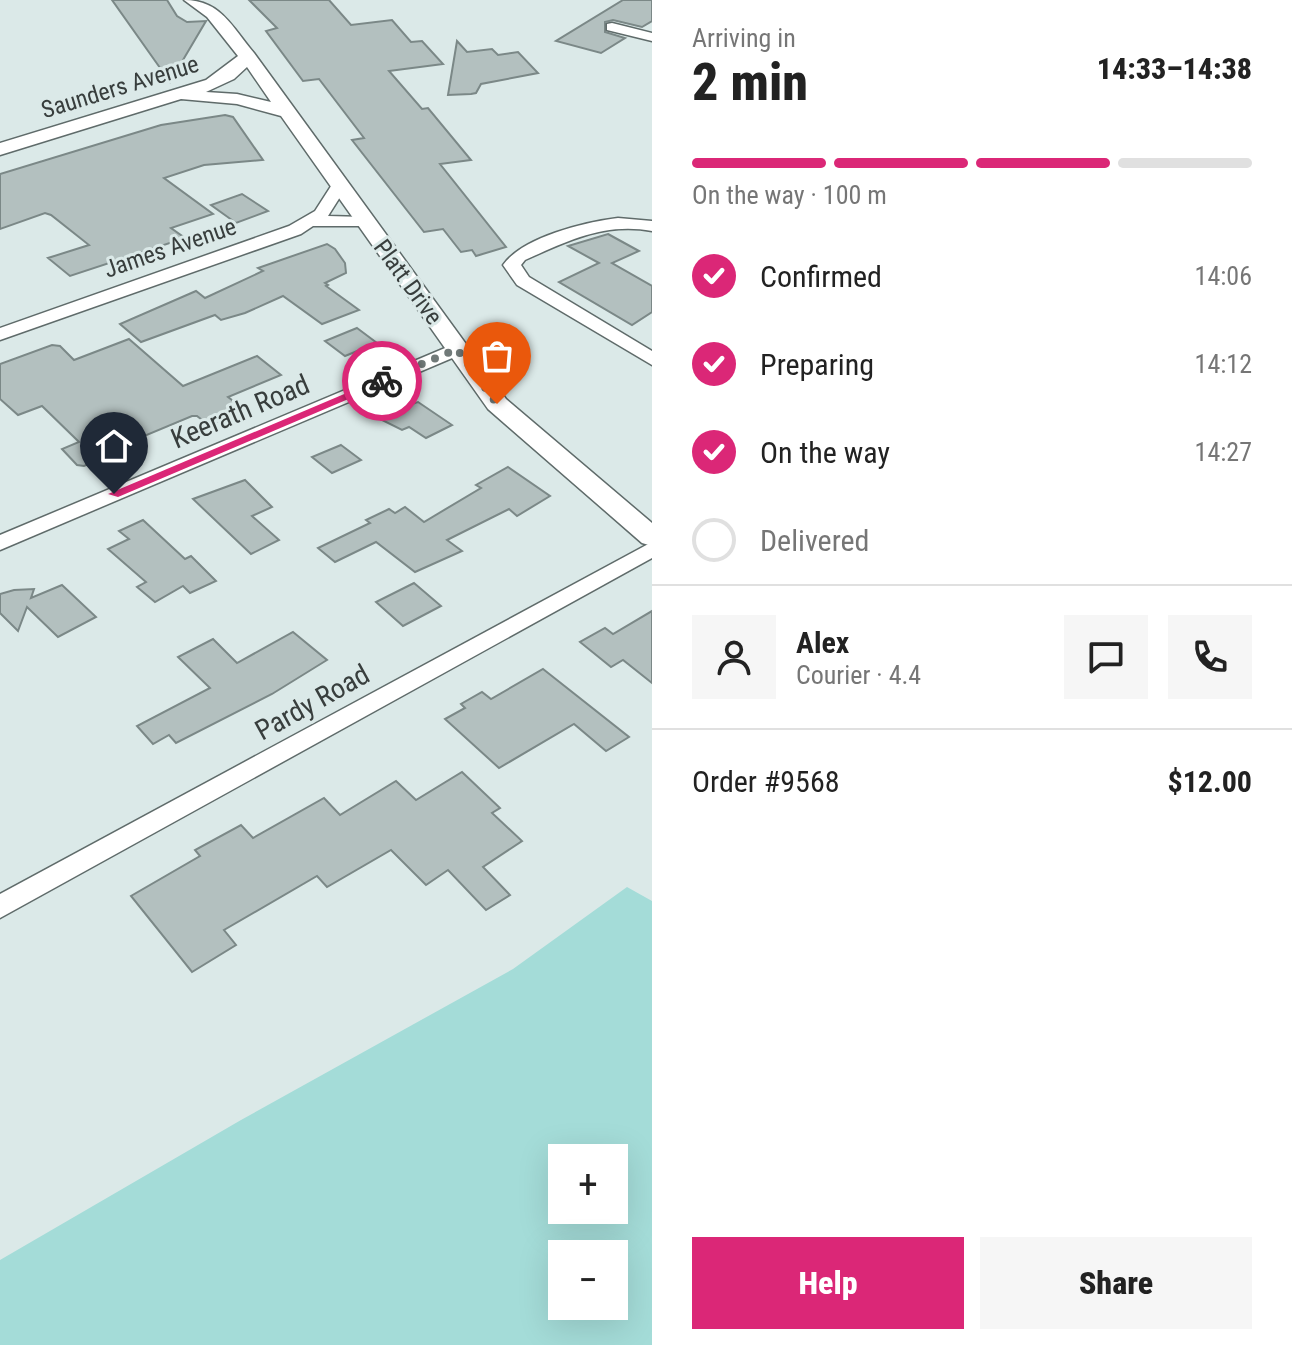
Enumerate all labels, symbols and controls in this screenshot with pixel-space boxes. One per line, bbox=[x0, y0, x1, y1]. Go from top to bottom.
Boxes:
text: Arriving in bbox=[692, 23, 796, 53]
street label: Saunders Avenue bbox=[38, 50, 202, 124]
text: 14:33–14:38 bbox=[1097, 51, 1252, 86]
text: 2 min bbox=[692, 52, 808, 113]
text: On the way · 100 m bbox=[692, 180, 887, 210]
street label: James Avenue bbox=[100, 212, 240, 284]
street label: Platt Drive bbox=[368, 234, 448, 330]
icon: check bbox=[692, 254, 736, 298]
text: Confirmed bbox=[760, 259, 882, 294]
text: 14:06 bbox=[1195, 261, 1252, 291]
pin bbox=[463, 322, 531, 404]
icon: bag bbox=[475, 334, 519, 378]
courier bbox=[342, 341, 422, 421]
icon: check bbox=[692, 342, 736, 386]
text: Preparing bbox=[760, 347, 874, 382]
text: 14:12 bbox=[1195, 349, 1252, 379]
icon: bike bbox=[360, 359, 404, 403]
street label: Keerath Road bbox=[166, 368, 314, 455]
pin bbox=[80, 412, 148, 494]
icon: home bbox=[92, 424, 136, 468]
icon: check bbox=[692, 430, 736, 474]
text: On the way bbox=[760, 435, 890, 470]
text: 14:27 bbox=[1195, 437, 1252, 467]
text: Delivered bbox=[760, 523, 869, 558]
button: person bbox=[692, 615, 776, 699]
button: chat bbox=[1064, 615, 1148, 699]
button: phone bbox=[1168, 615, 1252, 699]
text: Alex bbox=[796, 625, 849, 660]
street label: Pardy Road bbox=[249, 658, 375, 747]
text: Courier · 4.4 bbox=[796, 660, 921, 690]
text: Order #9568 bbox=[692, 764, 840, 799]
text: $12.00 bbox=[1167, 764, 1252, 799]
map controls bbox=[548, 1144, 628, 1320]
button: + bbox=[548, 1144, 628, 1224]
button: Help bbox=[692, 1237, 964, 1329]
button: Share bbox=[980, 1237, 1252, 1329]
button: − bbox=[548, 1240, 628, 1320]

